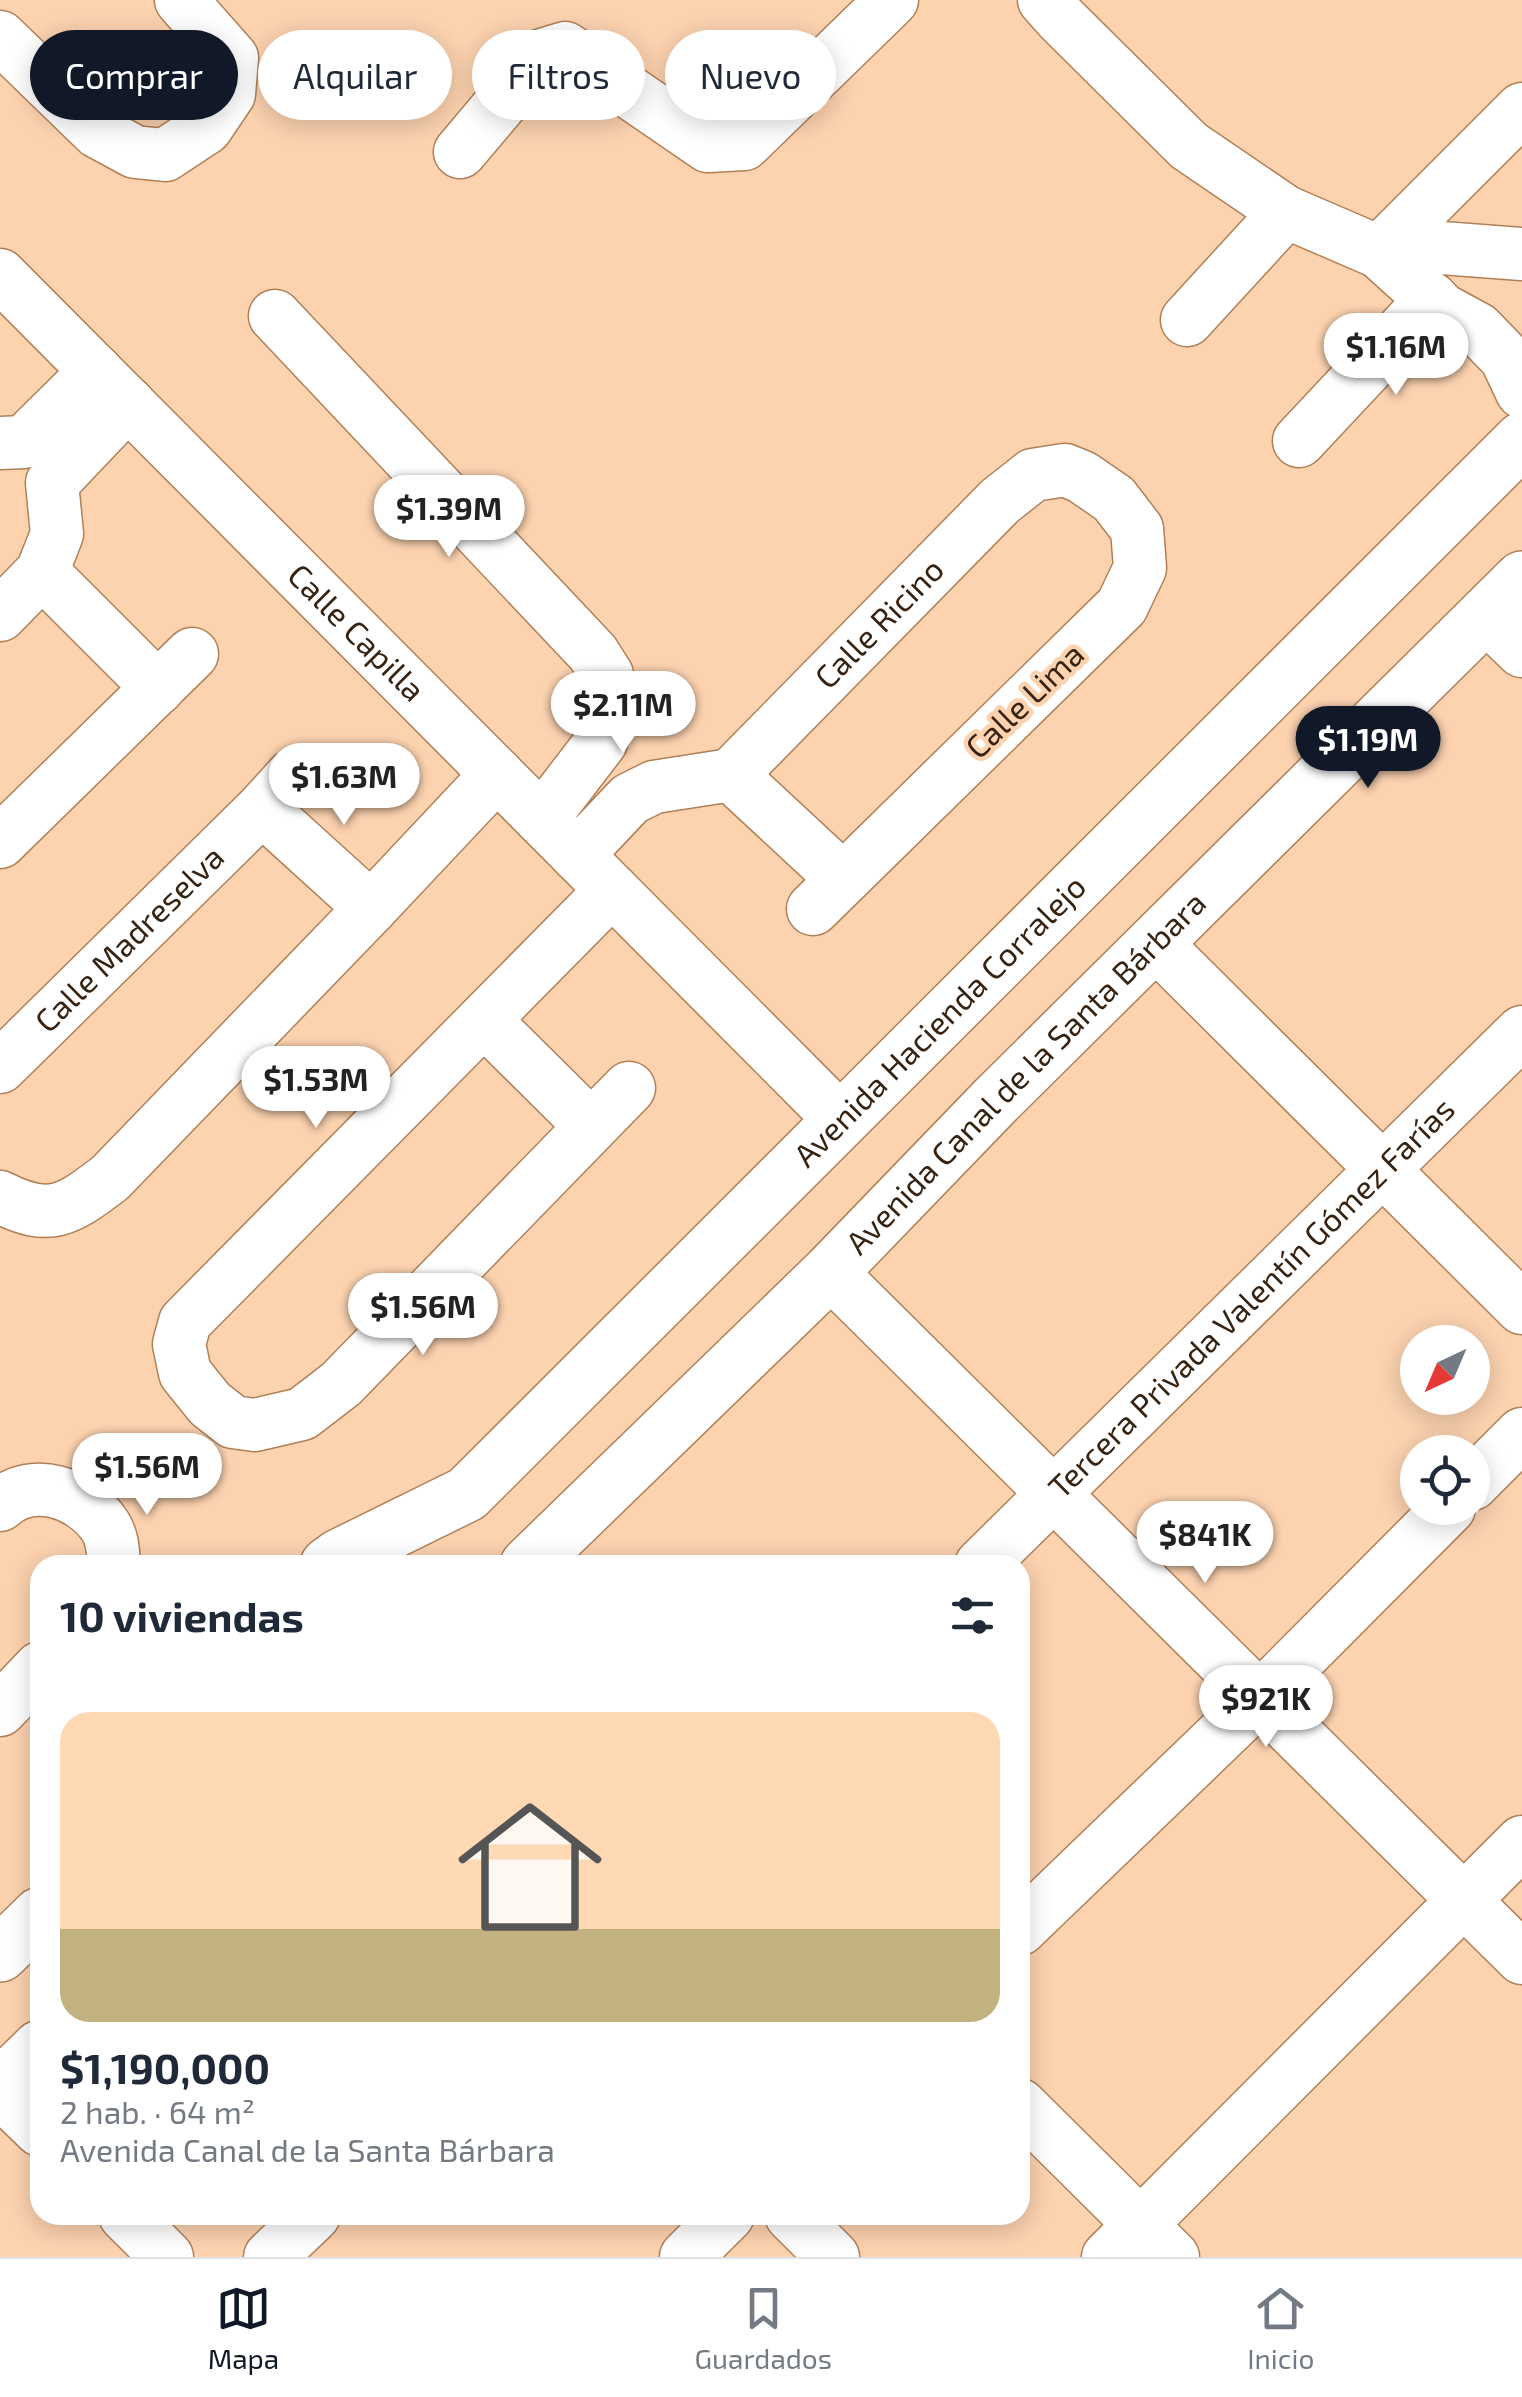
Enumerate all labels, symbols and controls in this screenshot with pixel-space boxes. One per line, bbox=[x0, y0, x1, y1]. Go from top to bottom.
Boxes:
chip: Comprar bbox=[30, 30, 238, 120]
chip: Alquilar bbox=[258, 30, 452, 120]
chip: Filtros bbox=[472, 30, 645, 120]
chip: Nuevo bbox=[665, 30, 836, 120]
pin: $1.16M bbox=[1315, 313, 1477, 398]
text: $1.16M bbox=[1346, 326, 1446, 364]
pin: $1.39M bbox=[368, 475, 530, 560]
text: $1.39M bbox=[396, 488, 502, 526]
street label: Calle Ricino bbox=[806, 549, 950, 695]
street label: Calle Capilla bbox=[281, 555, 434, 708]
street label: Calle Lima bbox=[957, 634, 1090, 765]
pin: $2.11M bbox=[542, 671, 704, 756]
text: $2.11M bbox=[573, 684, 673, 722]
pin: $1.19M bbox=[1287, 706, 1449, 791]
text: $1.19M bbox=[1318, 719, 1418, 757]
pin: $1.63M bbox=[263, 743, 425, 828]
text: $1.63M bbox=[291, 756, 397, 794]
street label: Calle Madreselva bbox=[26, 837, 230, 1039]
street label: Avenida Hacienda Corralejo bbox=[785, 866, 1092, 1174]
street label: Avenida Canal de la Santa Bárbara bbox=[837, 883, 1212, 1261]
pin: $1.53M bbox=[235, 1046, 397, 1131]
text: $1.53M bbox=[263, 1059, 369, 1097]
street label: Tercera Privada Valentín Gómez Farías bbox=[1040, 1089, 1461, 1505]
pin: $1.56M bbox=[342, 1273, 504, 1358]
text: $1.56M bbox=[370, 1286, 476, 1324]
north arrow bbox=[1400, 1325, 1490, 1415]
map controls bbox=[1400, 1325, 1490, 1525]
pin: $1.56M bbox=[66, 1433, 228, 1518]
button: locate bbox=[1400, 1435, 1490, 1525]
text: $1.56M bbox=[94, 1446, 200, 1484]
pin: $841K bbox=[1135, 1501, 1275, 1586]
text: $841K bbox=[1159, 1514, 1252, 1552]
icon: filters bbox=[945, 1588, 1000, 1643]
text: 10 viviendas bbox=[60, 1590, 304, 1640]
pin: $921K bbox=[1196, 1665, 1336, 1750]
text: $921K bbox=[1221, 1678, 1311, 1716]
icon: home bbox=[440, 1777, 620, 1957]
text: $1,190,000 bbox=[60, 2042, 270, 2092]
text: 2 hab. · 64 m² bbox=[60, 2092, 255, 2130]
text: Avenida Canal de la Santa Bárbara bbox=[60, 2130, 555, 2168]
tab: Mapa bbox=[208, 2281, 279, 2375]
tab: Guardados bbox=[694, 2281, 832, 2375]
tab: Inicio bbox=[1247, 2281, 1314, 2375]

